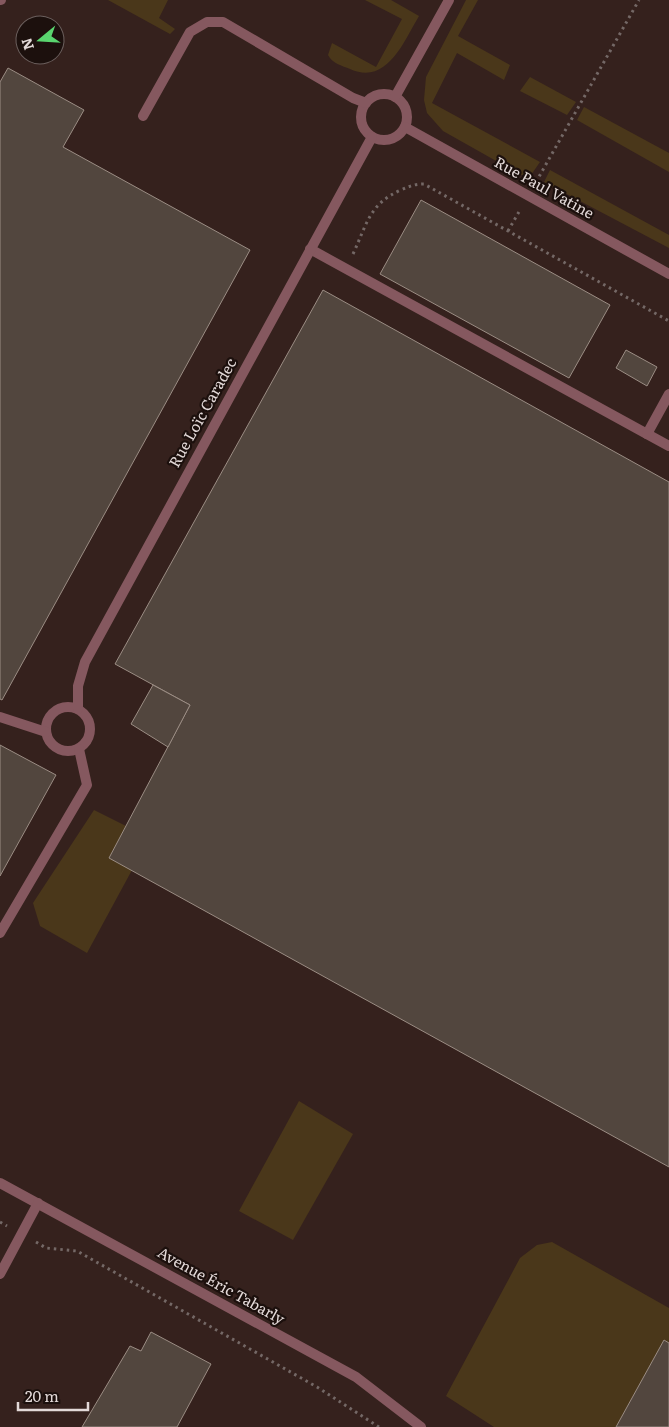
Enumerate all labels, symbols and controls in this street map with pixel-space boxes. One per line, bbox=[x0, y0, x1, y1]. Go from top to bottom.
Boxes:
north arrow bbox=[15, 15, 65, 65]
text: N bbox=[15, 35, 38, 53]
street label: Rue Paul Vatine bbox=[491, 150, 599, 224]
street label: Rue Loïc Caradec bbox=[162, 353, 242, 471]
street label: Avenue Éric Tabarly bbox=[154, 1240, 290, 1329]
scale bar bbox=[18, 1380, 88, 1412]
text: 20 m bbox=[25, 1384, 59, 1407]

